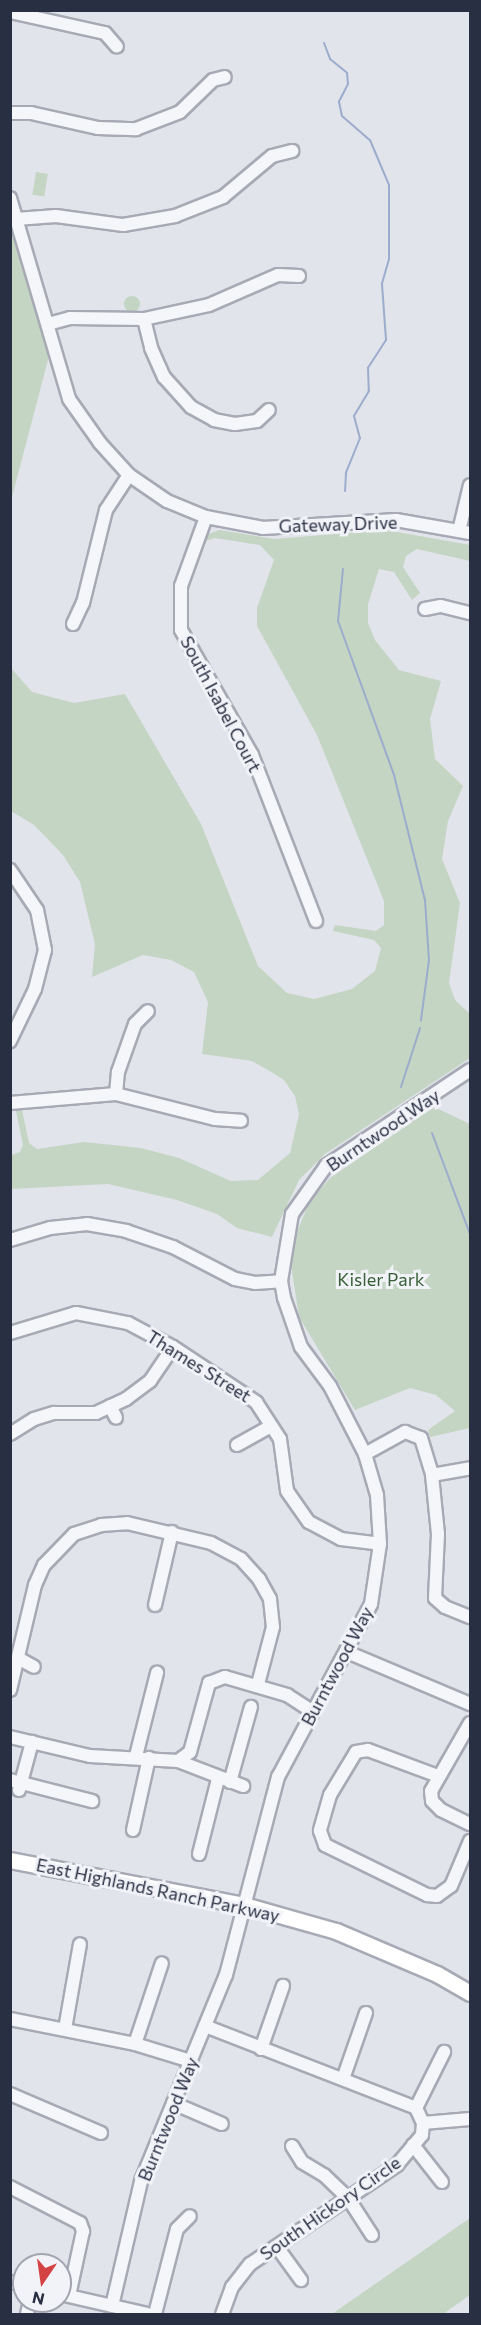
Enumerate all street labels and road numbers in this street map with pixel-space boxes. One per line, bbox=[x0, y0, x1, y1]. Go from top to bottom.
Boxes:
street label: Gateway Drive bbox=[278, 511, 398, 537]
street label: South Isabel Court bbox=[176, 632, 266, 776]
street label: Burntwood Way bbox=[322, 1084, 444, 1176]
street label: Thames Street bbox=[143, 1325, 255, 1407]
street label: Burntwood Way bbox=[296, 1603, 378, 1729]
street label: East Highlands Ranch Parkway bbox=[34, 1854, 282, 1926]
street label: Burntwood Way bbox=[133, 2054, 203, 2184]
street label: South Hickory Circle bbox=[256, 2151, 404, 2265]

